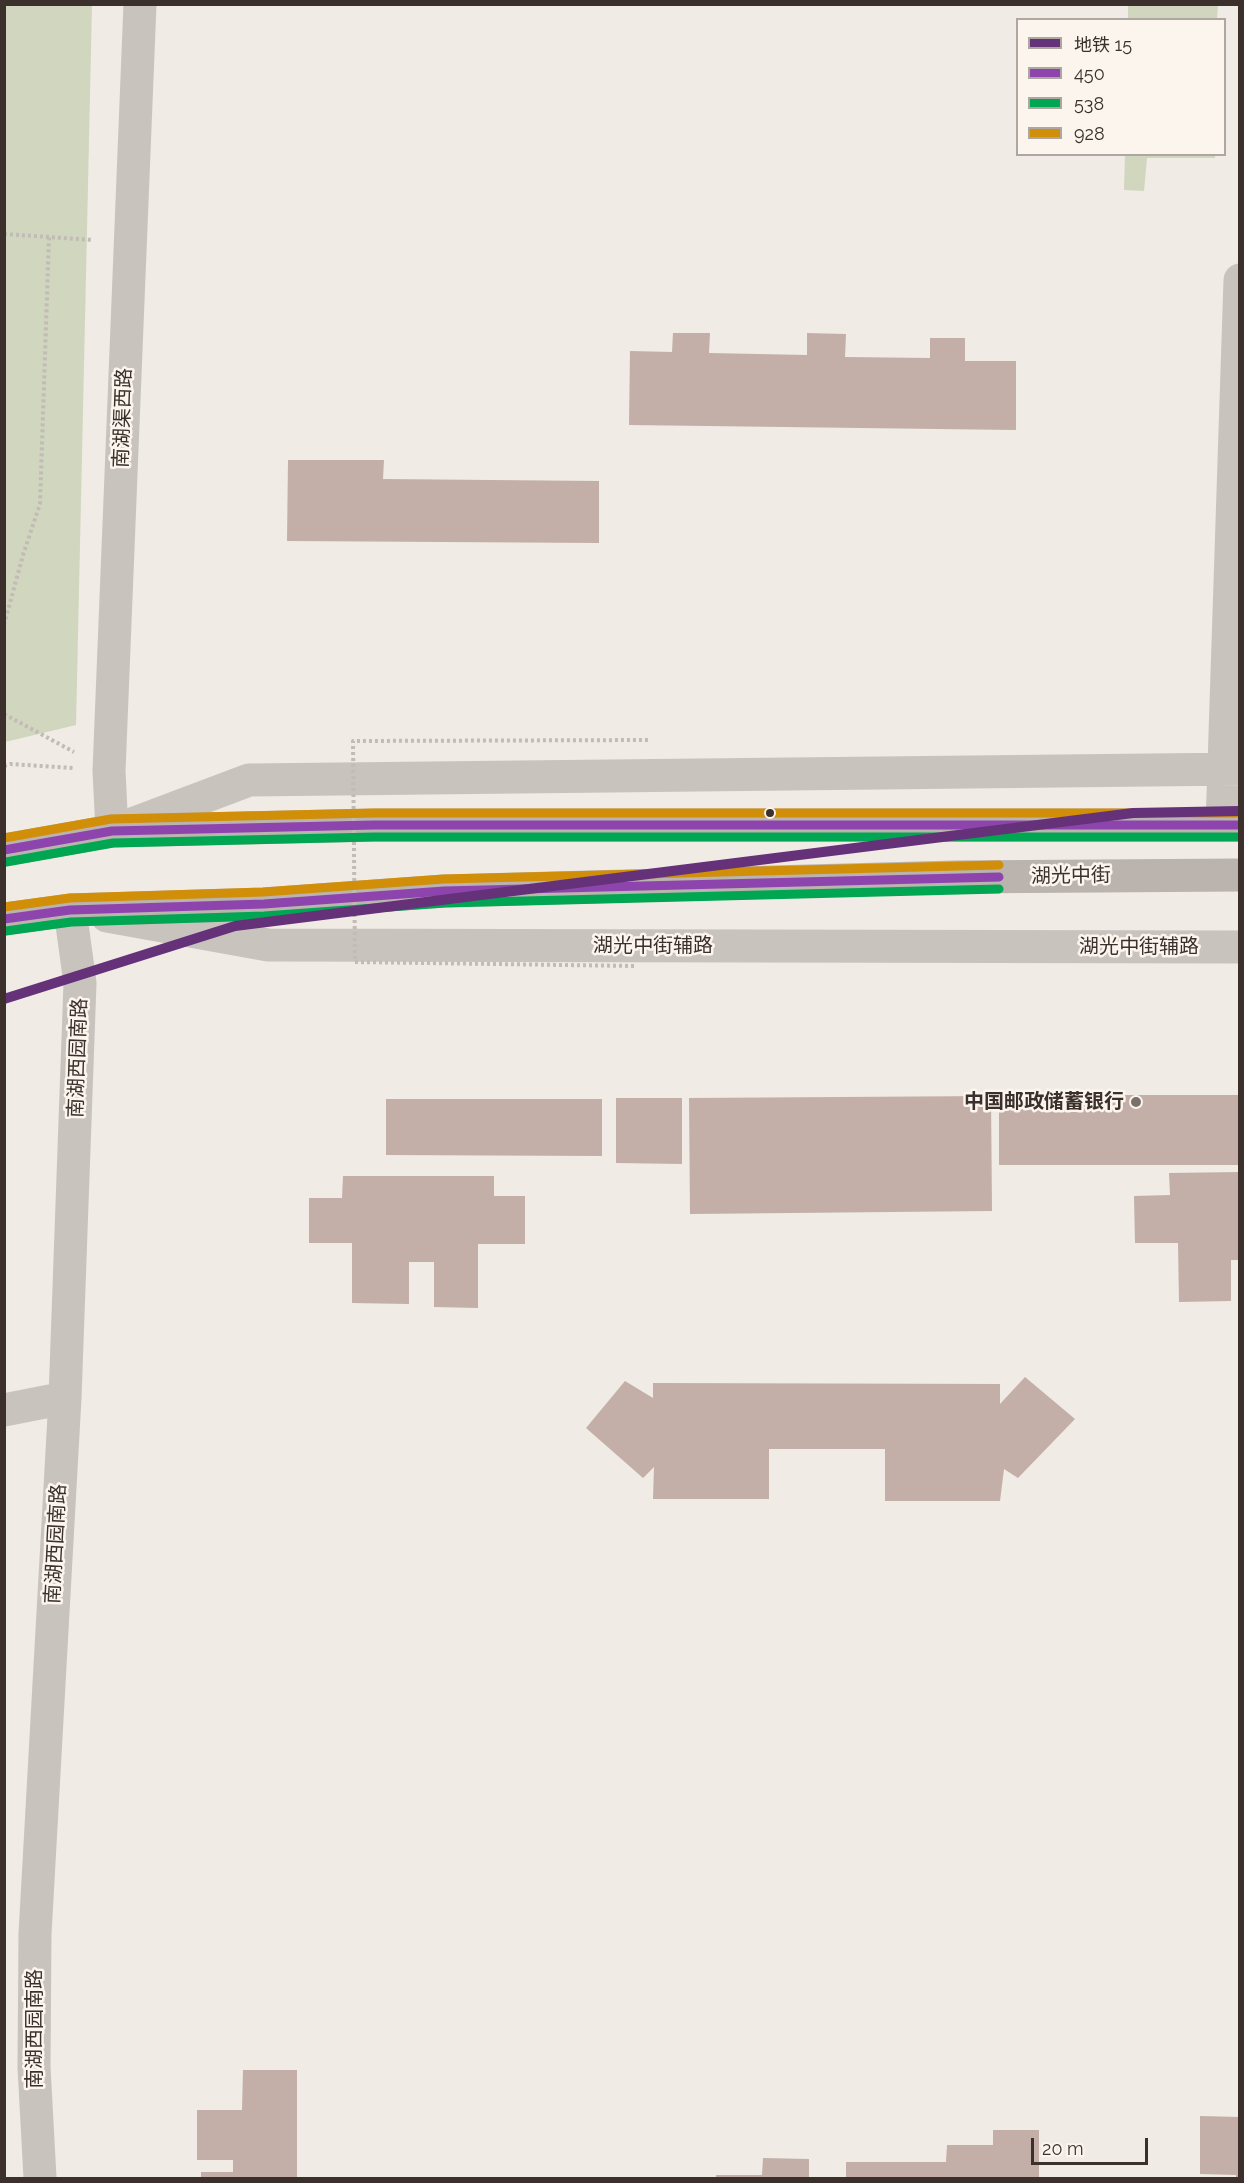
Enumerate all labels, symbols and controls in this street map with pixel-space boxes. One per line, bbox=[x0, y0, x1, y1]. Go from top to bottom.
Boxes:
legend bbox=[1016, 18, 1226, 156]
text: 地铁 15 bbox=[1074, 34, 1132, 55]
text: 450 bbox=[1074, 63, 1105, 84]
text: 538 bbox=[1074, 93, 1104, 114]
text: 928 bbox=[1074, 123, 1105, 144]
street label: 南湖渠西路 bbox=[109, 368, 137, 468]
unlabelled marker bbox=[764, 807, 776, 819]
street label: 湖光中街 bbox=[1031, 863, 1111, 889]
street label: 湖光中街辅路 bbox=[593, 934, 713, 958]
street label: 湖光中街辅路 bbox=[1079, 935, 1199, 959]
street label: 南湖西园南路 bbox=[64, 998, 92, 1118]
place label: 中国邮政储蓄银行 bbox=[964, 1090, 1124, 1114]
marker: 中国邮政储蓄银行 bbox=[1129, 1095, 1143, 1109]
street label: 南湖西园南路 bbox=[41, 1483, 71, 1605]
street label: 南湖西园南路 bbox=[23, 1969, 47, 2089]
scale bar bbox=[1034, 2126, 1151, 2164]
text: 20 m bbox=[1042, 2138, 1084, 2159]

